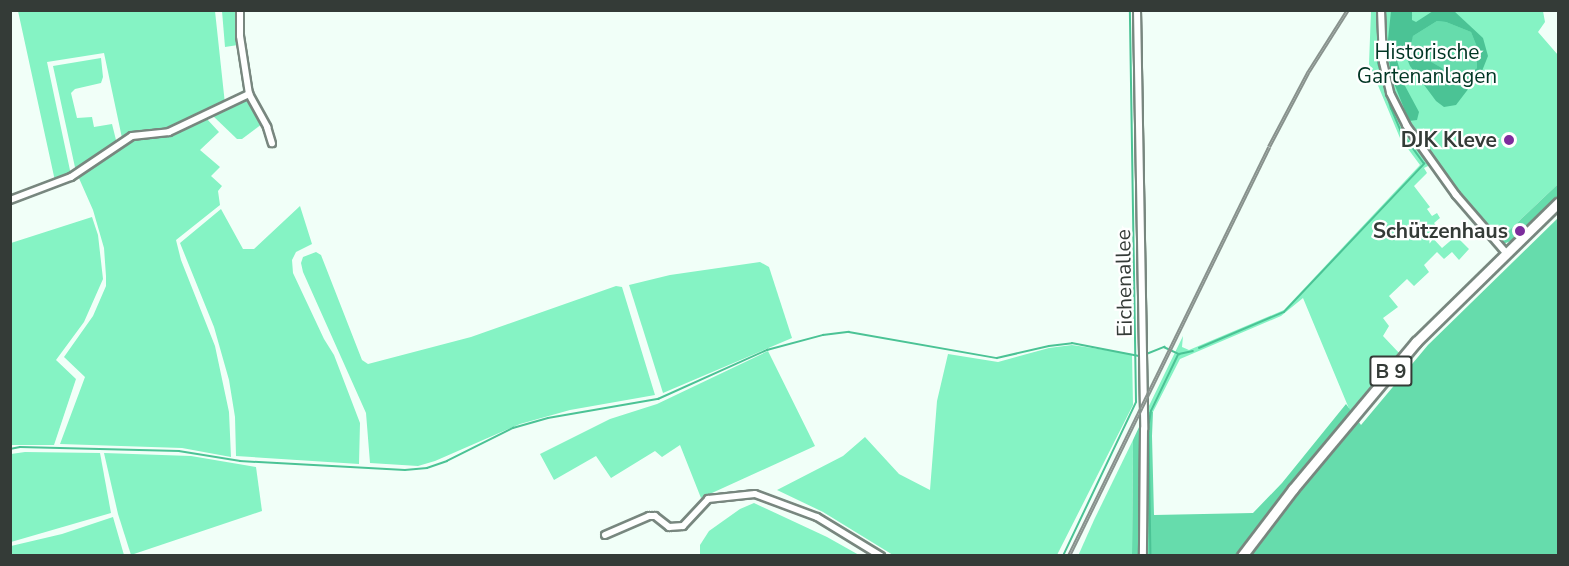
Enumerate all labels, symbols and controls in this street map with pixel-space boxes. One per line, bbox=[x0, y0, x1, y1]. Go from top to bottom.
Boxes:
park label: Historische Gartenanlagen bbox=[1357, 39, 1497, 89]
place label: DJK Kleve bbox=[1401, 127, 1497, 153]
marker: DJK Kleve bbox=[1502, 133, 1516, 147]
place label: Schützenhaus bbox=[1373, 218, 1508, 244]
marker: Schützenhaus bbox=[1513, 224, 1527, 238]
street label: Eichenallee bbox=[1110, 229, 1138, 337]
road number: B 9 bbox=[1368, 354, 1414, 388]

